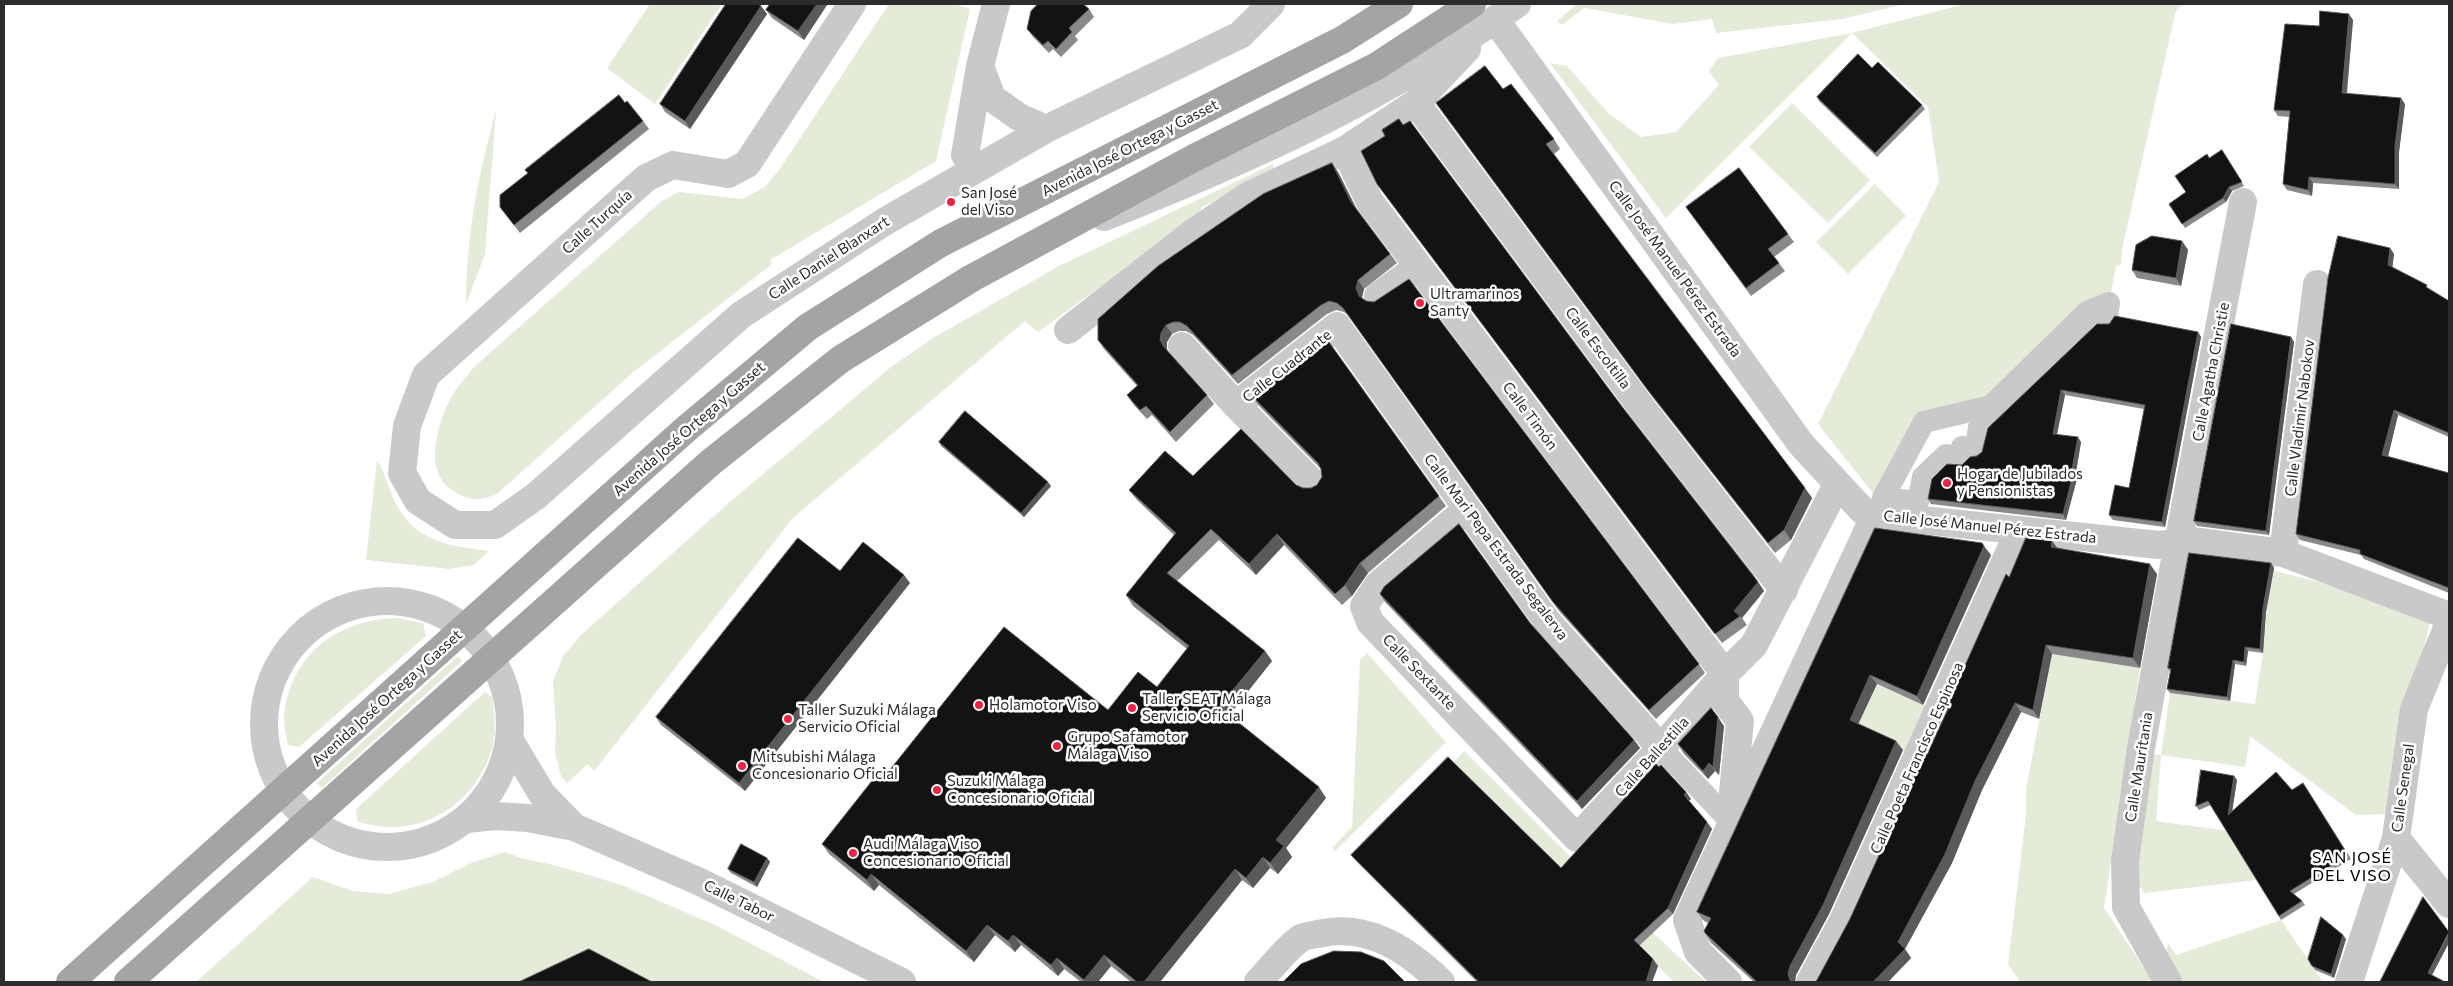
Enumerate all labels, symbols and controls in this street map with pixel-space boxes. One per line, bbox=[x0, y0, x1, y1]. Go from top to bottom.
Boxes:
street label: Avenida José Ortega y Gasset bbox=[1039, 96, 1221, 200]
street label: Calle José Manuel Pérez Estrada bbox=[1605, 177, 1745, 361]
place label: San José del Viso bbox=[961, 184, 1017, 219]
street label: Calle Turquía bbox=[558, 186, 636, 258]
marker: San José del Viso bbox=[945, 196, 957, 208]
street label: Calle Daniel Blanxart bbox=[765, 212, 893, 304]
place label: Ultramarinos Santy bbox=[1430, 285, 1520, 320]
marker: Ultramarinos Santy bbox=[1414, 297, 1426, 309]
street label: Calle Agatha Christie bbox=[2189, 301, 2233, 443]
street label: Calle Escoltilla bbox=[1561, 304, 1635, 392]
street label: Calle Cuadrante bbox=[1239, 326, 1335, 406]
street label: Calle Vladimir Nabokov bbox=[2281, 339, 2319, 497]
street label: Avenida José Ortega y Gasset bbox=[609, 358, 769, 500]
street label: Calle Timón bbox=[1499, 378, 1561, 454]
street label: Calle Mari Pepa Estrada Segalerva bbox=[1420, 450, 1572, 644]
place label: Hogar de Jubilados y Pensionistas bbox=[1957, 465, 2083, 500]
marker: Hogar de Jubilados y Pensionistas bbox=[1941, 477, 1953, 489]
street label: Calle José Manuel Pérez Estrada bbox=[1883, 507, 2097, 547]
street label: Avenida José Ortega y Gasset bbox=[308, 626, 466, 770]
street label: Calle Sextante bbox=[1379, 631, 1459, 713]
street label: Calle Poeta Francisco Espinosa bbox=[1867, 659, 1967, 857]
place label: Taller SEAT Málaga Servicio Oficial bbox=[1142, 690, 1271, 725]
place label: Holamotor Viso bbox=[989, 696, 1097, 714]
marker: Holamotor Viso bbox=[973, 699, 985, 711]
place label: Taller Suzuki Málaga Servicio Oficial bbox=[798, 701, 936, 736]
marker: Taller SEAT Málaga Servicio Oficial bbox=[1126, 702, 1138, 714]
street label: Calle Mauritania bbox=[2121, 711, 2157, 823]
marker: Taller Suzuki Málaga Servicio Oficial bbox=[782, 713, 794, 725]
street label: Calle Ballestilla bbox=[1611, 713, 1693, 801]
place label: Grupo Safamotor Málaga Viso bbox=[1067, 728, 1186, 763]
marker: Grupo Safamotor Málaga Viso bbox=[1051, 740, 1063, 752]
street label: Calle Senegal bbox=[2388, 742, 2418, 834]
place label: Mitsubishi Málaga Concesionario Oficial bbox=[752, 748, 898, 783]
marker: Mitsubishi Málaga Concesionario Oficial bbox=[736, 760, 748, 772]
place label: Suzuki Málaga Concesionario Oficial bbox=[947, 772, 1093, 807]
marker: Suzuki Málaga Concesionario Oficial bbox=[931, 784, 943, 796]
place label: Audi Málaga Viso Concesionario Oficial bbox=[863, 835, 1009, 870]
marker: Audi Málaga Viso Concesionario Oficial bbox=[847, 847, 859, 859]
district label: SAN JOSÉ DEL VISO bbox=[2311, 848, 2393, 886]
street label: Calle Tabor bbox=[701, 876, 777, 926]

